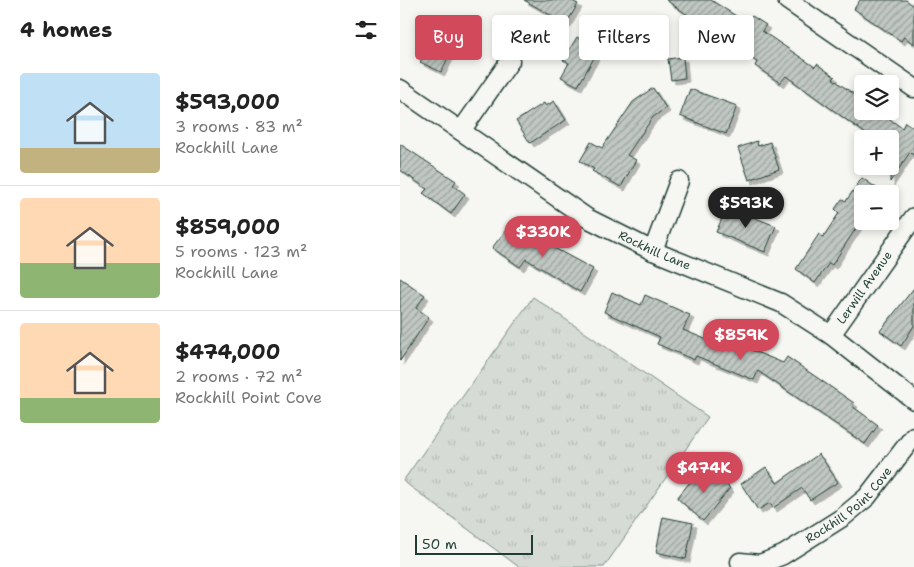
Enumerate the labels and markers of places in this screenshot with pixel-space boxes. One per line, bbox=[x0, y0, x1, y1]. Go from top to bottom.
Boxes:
pin: $593K bbox=[711, 186, 781, 229]
pin: $330K bbox=[508, 216, 578, 258]
pin: $859K bbox=[706, 318, 776, 361]
pin: $474K bbox=[669, 452, 739, 494]

